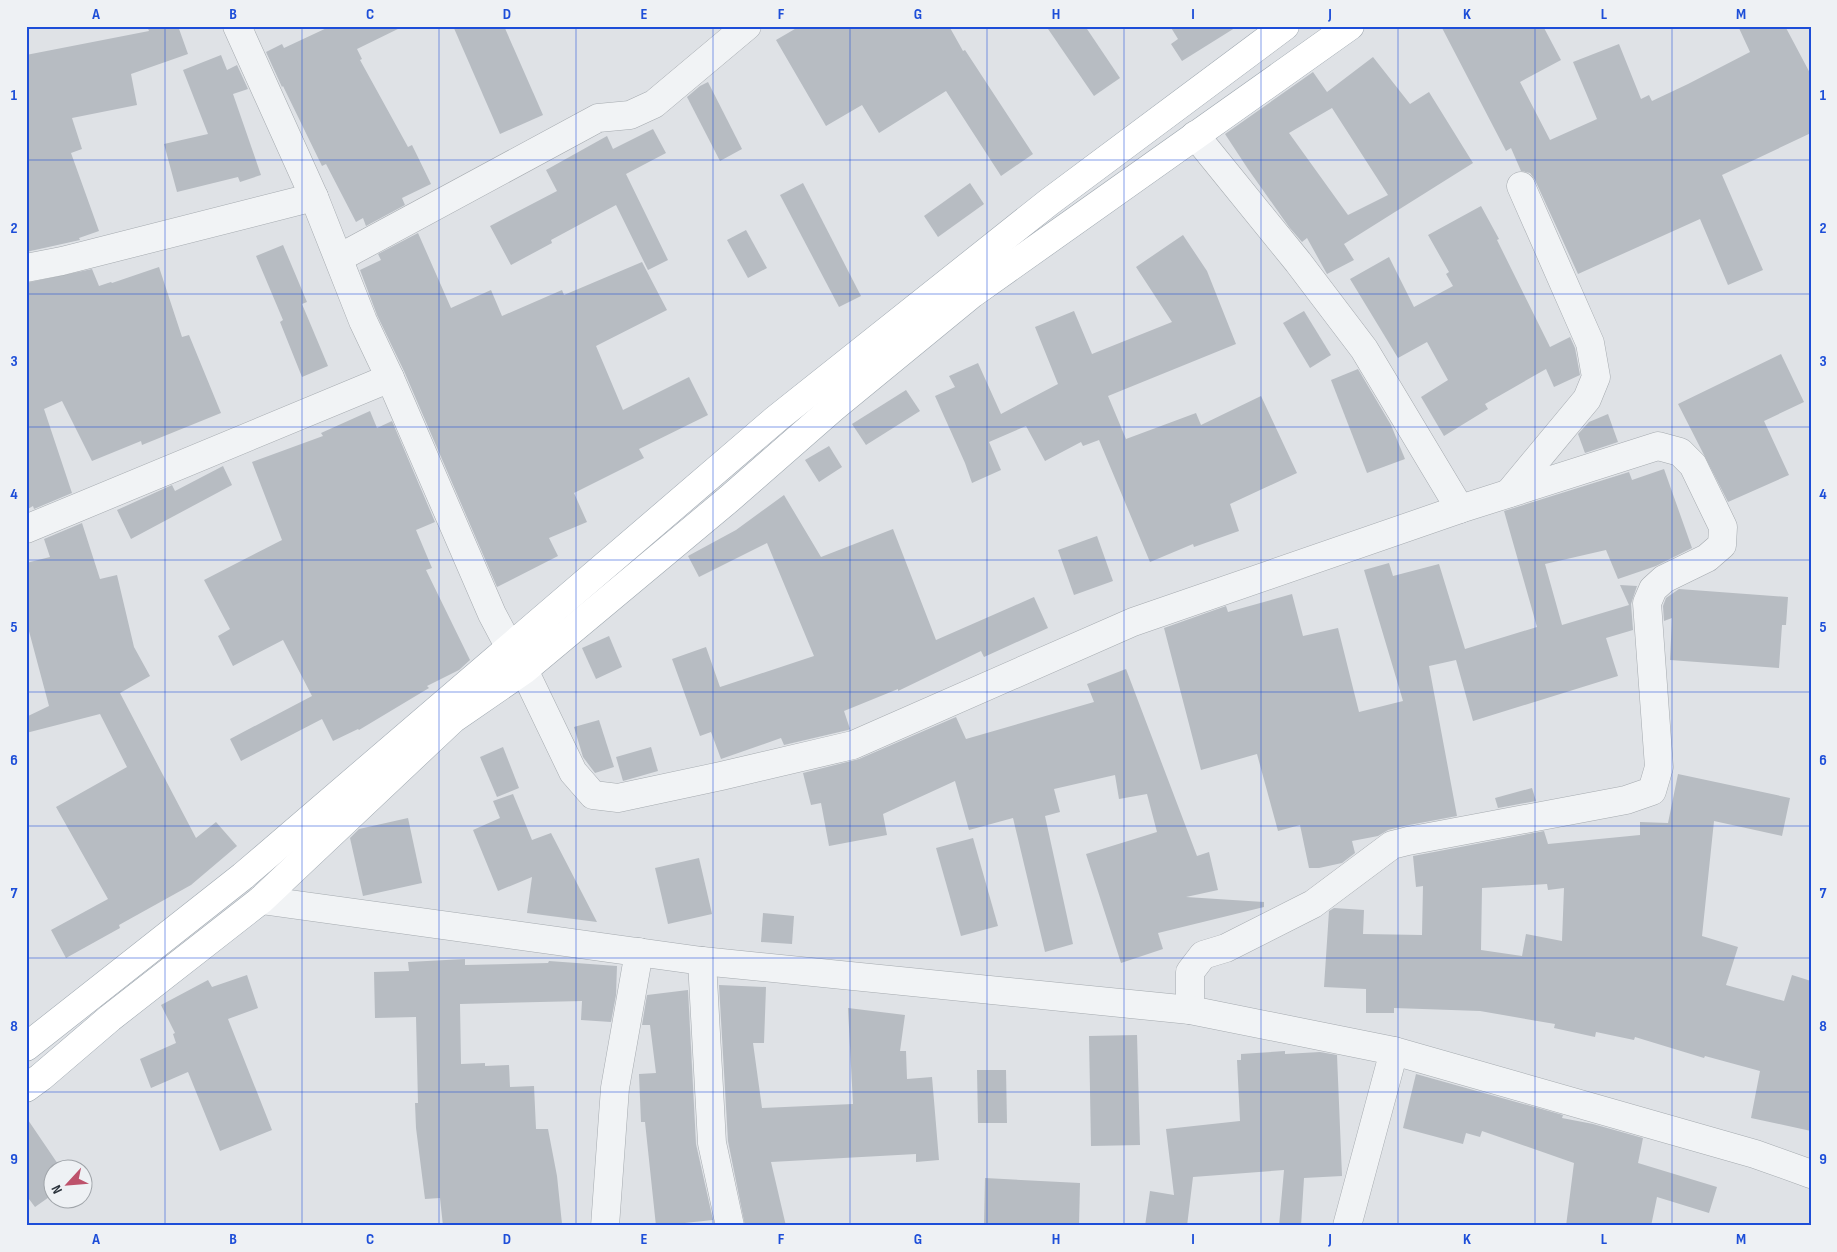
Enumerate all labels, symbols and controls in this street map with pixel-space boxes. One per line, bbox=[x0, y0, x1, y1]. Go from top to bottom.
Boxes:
text: A bbox=[91, 5, 100, 24]
text: B bbox=[229, 5, 237, 24]
text: C bbox=[366, 5, 374, 24]
text: D bbox=[503, 5, 511, 24]
text: E bbox=[641, 5, 648, 24]
text: F bbox=[778, 5, 785, 24]
text: G bbox=[914, 5, 922, 24]
text: H bbox=[1052, 5, 1060, 24]
text: I bbox=[1191, 5, 1195, 24]
text: J bbox=[1327, 5, 1332, 24]
text: K bbox=[1463, 5, 1471, 24]
text: L bbox=[1601, 5, 1608, 24]
text: M bbox=[1736, 5, 1746, 24]
text: 1 bbox=[11, 86, 18, 105]
text: 1 bbox=[1820, 86, 1827, 105]
text: 2 bbox=[10, 219, 18, 238]
text: 2 bbox=[1819, 219, 1827, 238]
text: 3 bbox=[10, 352, 18, 371]
text: 3 bbox=[1819, 352, 1827, 371]
text: 4 bbox=[10, 485, 18, 504]
text: 4 bbox=[1819, 485, 1827, 504]
text: 5 bbox=[10, 618, 18, 637]
text: 5 bbox=[1819, 618, 1827, 637]
text: 6 bbox=[10, 751, 18, 770]
text: 6 bbox=[1819, 751, 1827, 770]
text: 7 bbox=[11, 884, 18, 903]
text: 7 bbox=[1820, 884, 1827, 903]
text: 8 bbox=[10, 1017, 18, 1036]
text: 8 bbox=[1819, 1017, 1827, 1036]
text: 9 bbox=[10, 1150, 18, 1169]
text: 9 bbox=[1819, 1150, 1827, 1169]
north arrow bbox=[42, 1160, 92, 1210]
text: N bbox=[47, 1182, 66, 1197]
text: A bbox=[91, 1230, 100, 1249]
text: B bbox=[229, 1230, 237, 1249]
text: C bbox=[366, 1230, 374, 1249]
text: D bbox=[503, 1230, 511, 1249]
text: E bbox=[641, 1230, 648, 1249]
text: F bbox=[778, 1230, 785, 1249]
text: G bbox=[914, 1230, 922, 1249]
text: H bbox=[1052, 1230, 1060, 1249]
text: I bbox=[1191, 1230, 1195, 1249]
text: J bbox=[1327, 1230, 1332, 1249]
text: K bbox=[1463, 1230, 1471, 1249]
text: L bbox=[1601, 1230, 1608, 1249]
text: M bbox=[1736, 1230, 1746, 1249]

